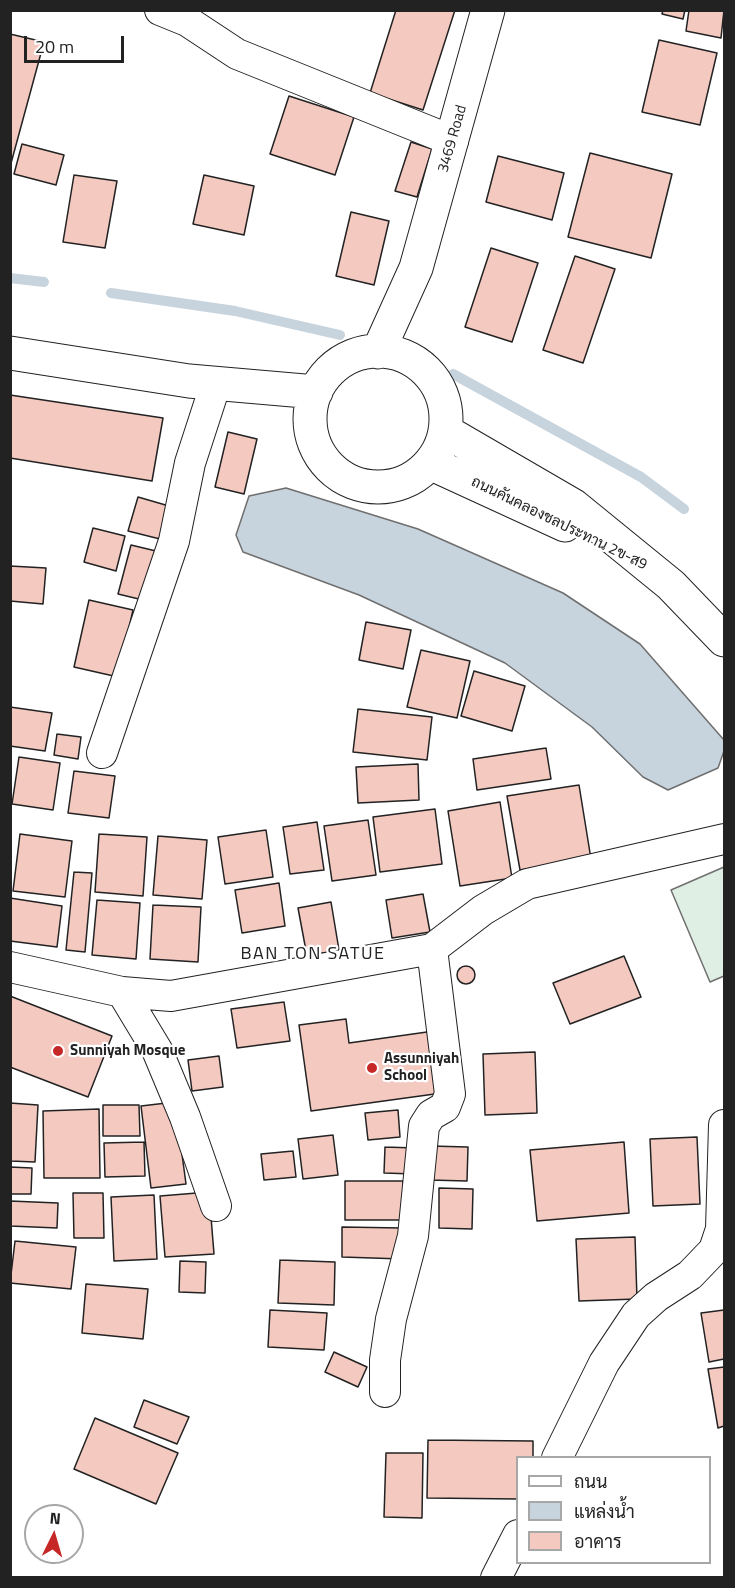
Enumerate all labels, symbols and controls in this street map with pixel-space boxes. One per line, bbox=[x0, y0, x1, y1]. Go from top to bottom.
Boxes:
scale bar bbox=[27, 24, 128, 62]
text: 20 m bbox=[35, 33, 74, 60]
street label: 3469 Road bbox=[435, 103, 471, 175]
street label: ถนนคันคลองชลประทาน 2ข-ส9 bbox=[468, 473, 650, 575]
district label: BAN TON SATUE bbox=[241, 944, 385, 966]
place label: Sunniyah Mosque bbox=[70, 1042, 185, 1060]
marker: Sunniyah Mosque bbox=[51, 1044, 65, 1058]
place label: Assunniyah School bbox=[384, 1050, 459, 1085]
marker: Assunniyah School bbox=[365, 1061, 379, 1075]
legend bbox=[516, 1456, 711, 1564]
text: ถนน bbox=[574, 1468, 607, 1495]
text: แหล่งน้ำ bbox=[574, 1498, 635, 1525]
north arrow bbox=[24, 1504, 84, 1564]
text: N bbox=[49, 1506, 62, 1530]
text: อาคาร bbox=[574, 1528, 622, 1555]

